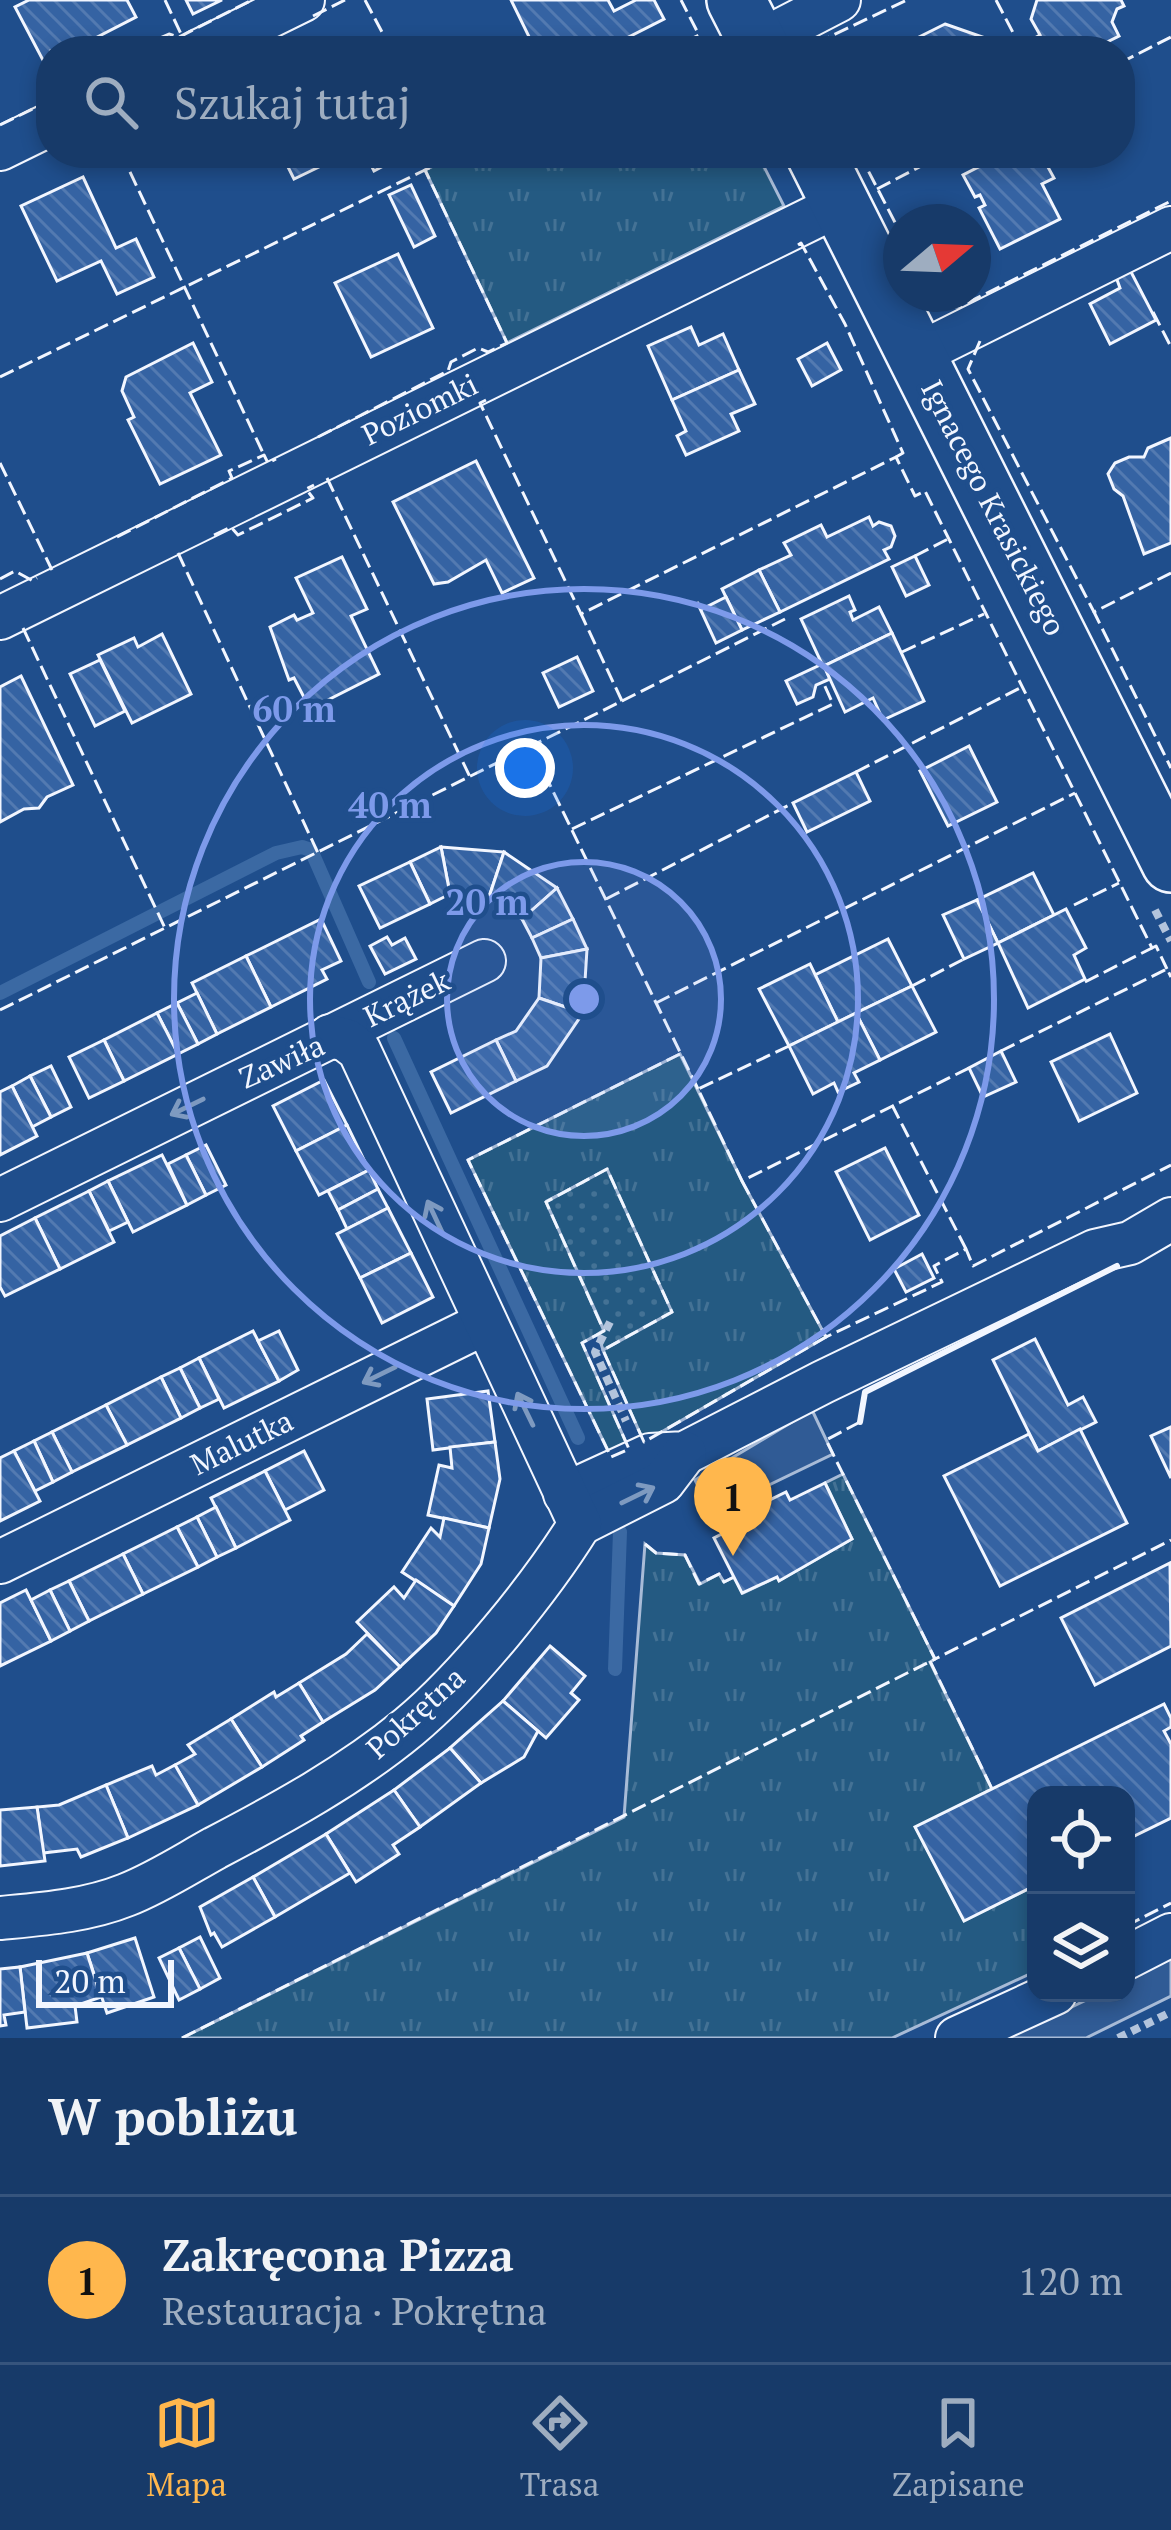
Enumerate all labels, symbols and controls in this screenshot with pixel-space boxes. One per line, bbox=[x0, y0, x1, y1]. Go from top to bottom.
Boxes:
search box bbox=[36, 36, 1135, 168]
icon: search bbox=[78, 69, 144, 135]
text: Szukaj tutaj bbox=[174, 72, 411, 132]
north arrow bbox=[883, 204, 991, 312]
street label: Poziomki bbox=[355, 364, 484, 454]
street label: Ignacego Krasickiego bbox=[912, 373, 1076, 642]
text: 60 m bbox=[252, 685, 336, 732]
your location bbox=[495, 738, 555, 798]
text: 40 m bbox=[348, 781, 432, 828]
text: 20 m bbox=[445, 878, 529, 925]
street label: Krążek bbox=[357, 960, 457, 1036]
centre of rings bbox=[563, 978, 605, 1020]
street label: Zawiła bbox=[233, 1025, 330, 1098]
one-way arrow bbox=[170, 1097, 206, 1119]
one-way arrow bbox=[423, 1200, 445, 1236]
one-way arrow bbox=[361, 1365, 397, 1388]
one-way arrow bbox=[512, 1391, 535, 1427]
street label: Malutka bbox=[184, 1400, 299, 1484]
pin: 1 bbox=[694, 1457, 772, 1556]
one-way arrow bbox=[620, 1482, 655, 1505]
street label: Pokrętna bbox=[357, 1657, 473, 1767]
map controls bbox=[1027, 1786, 1135, 2002]
button: locate bbox=[1027, 1786, 1135, 1894]
button: layers bbox=[1027, 1894, 1135, 2002]
scale bar bbox=[36, 1954, 174, 2007]
text: 20 m bbox=[54, 1959, 126, 2002]
text: W pobliżu bbox=[48, 2082, 298, 2150]
text: Zakręcona Pizza bbox=[162, 2224, 514, 2284]
text: 1 bbox=[76, 2254, 98, 2306]
text: 120 m bbox=[1018, 2254, 1123, 2306]
text: Restauracja · Pokrętna bbox=[162, 2284, 547, 2336]
tab: Mapa bbox=[146, 2390, 227, 2505]
tab: Trasa bbox=[520, 2390, 599, 2505]
tab: Zapisane bbox=[892, 2390, 1025, 2505]

